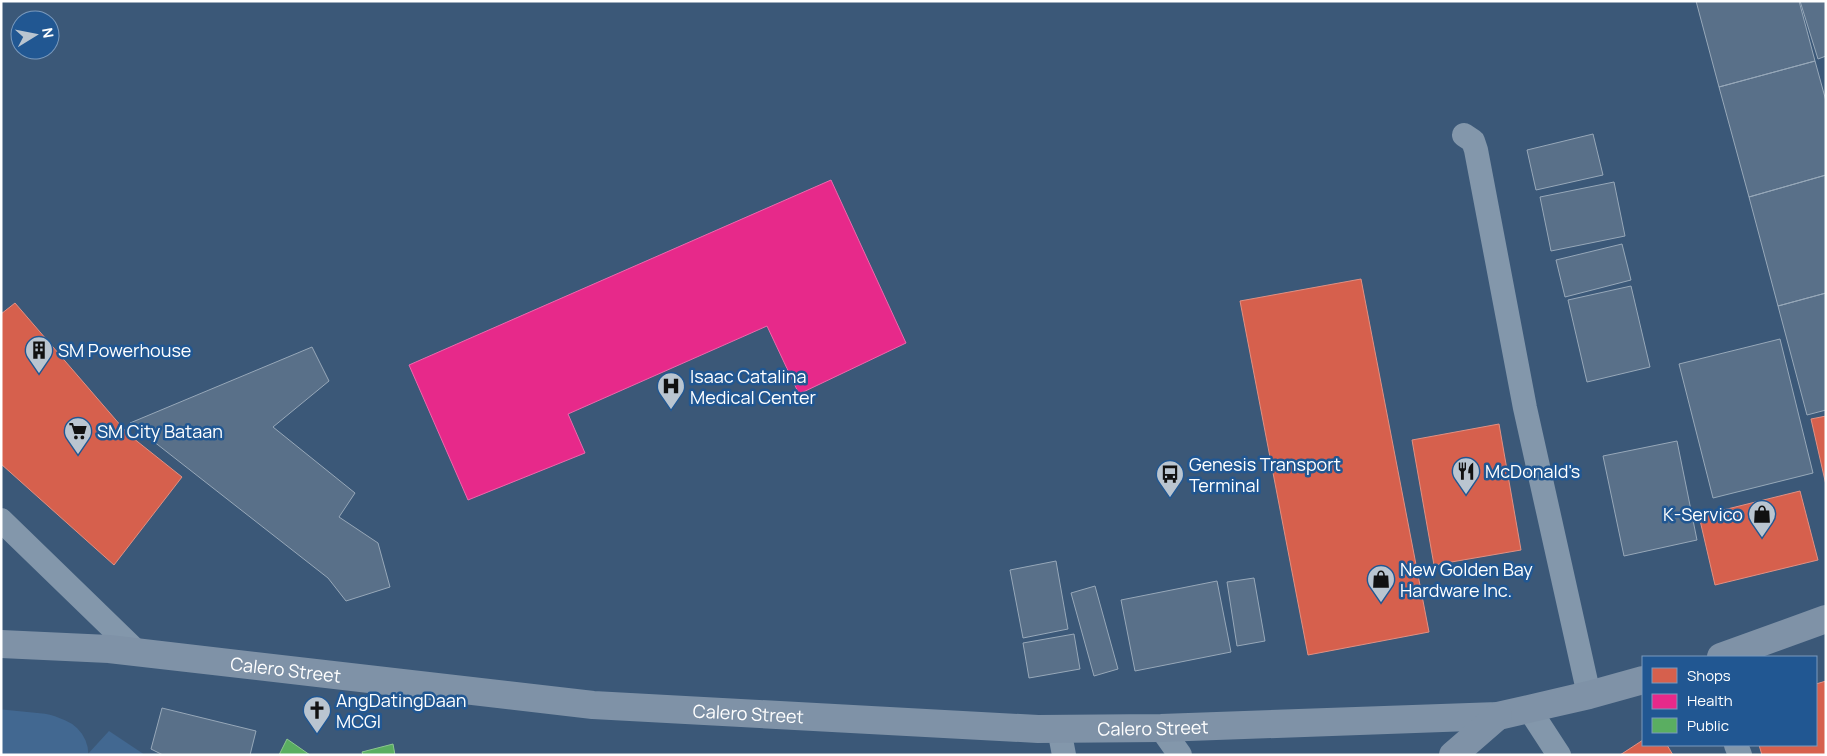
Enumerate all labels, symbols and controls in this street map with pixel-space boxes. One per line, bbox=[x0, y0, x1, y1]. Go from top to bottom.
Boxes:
north arrow bbox=[10, 10, 60, 60]
text: N bbox=[38, 26, 59, 39]
building icon: SM Powerhouse bbox=[24, 335, 54, 374]
place label: SM Powerhouse bbox=[58, 338, 191, 362]
place label: Isaac Catalina Medical Center bbox=[690, 364, 816, 409]
hospital icon: Isaac Catalina Medical Center bbox=[656, 371, 686, 410]
supermarket icon: SM City Bataan bbox=[63, 416, 93, 455]
place label: SM City Bataan bbox=[97, 419, 223, 443]
place label: Genesis Transport Terminal bbox=[1189, 452, 1341, 497]
restaurant icon: McDonald's bbox=[1451, 456, 1481, 495]
bus stop icon: Genesis Transport Terminal bbox=[1155, 459, 1185, 498]
place label: McDonald's bbox=[1485, 459, 1580, 483]
shop icon: K-Servico bbox=[1747, 499, 1777, 538]
place label: K-Servico bbox=[1663, 502, 1743, 526]
place label: New Golden Bay Hardware Inc. bbox=[1400, 557, 1533, 602]
shop icon: New Golden Bay Hardware Inc. bbox=[1366, 564, 1396, 603]
street label: Calero Street bbox=[229, 651, 342, 688]
legend bbox=[1642, 656, 1817, 746]
text: Shops bbox=[1687, 665, 1731, 686]
place label: AngDatingDaan MCGI bbox=[336, 688, 466, 733]
text: Health bbox=[1687, 690, 1733, 711]
church icon: AngDatingDaan MCGI bbox=[302, 695, 332, 734]
street label: Calero Street bbox=[692, 698, 805, 728]
street label: Calero Street bbox=[1097, 714, 1209, 741]
text: Public bbox=[1687, 715, 1729, 736]

